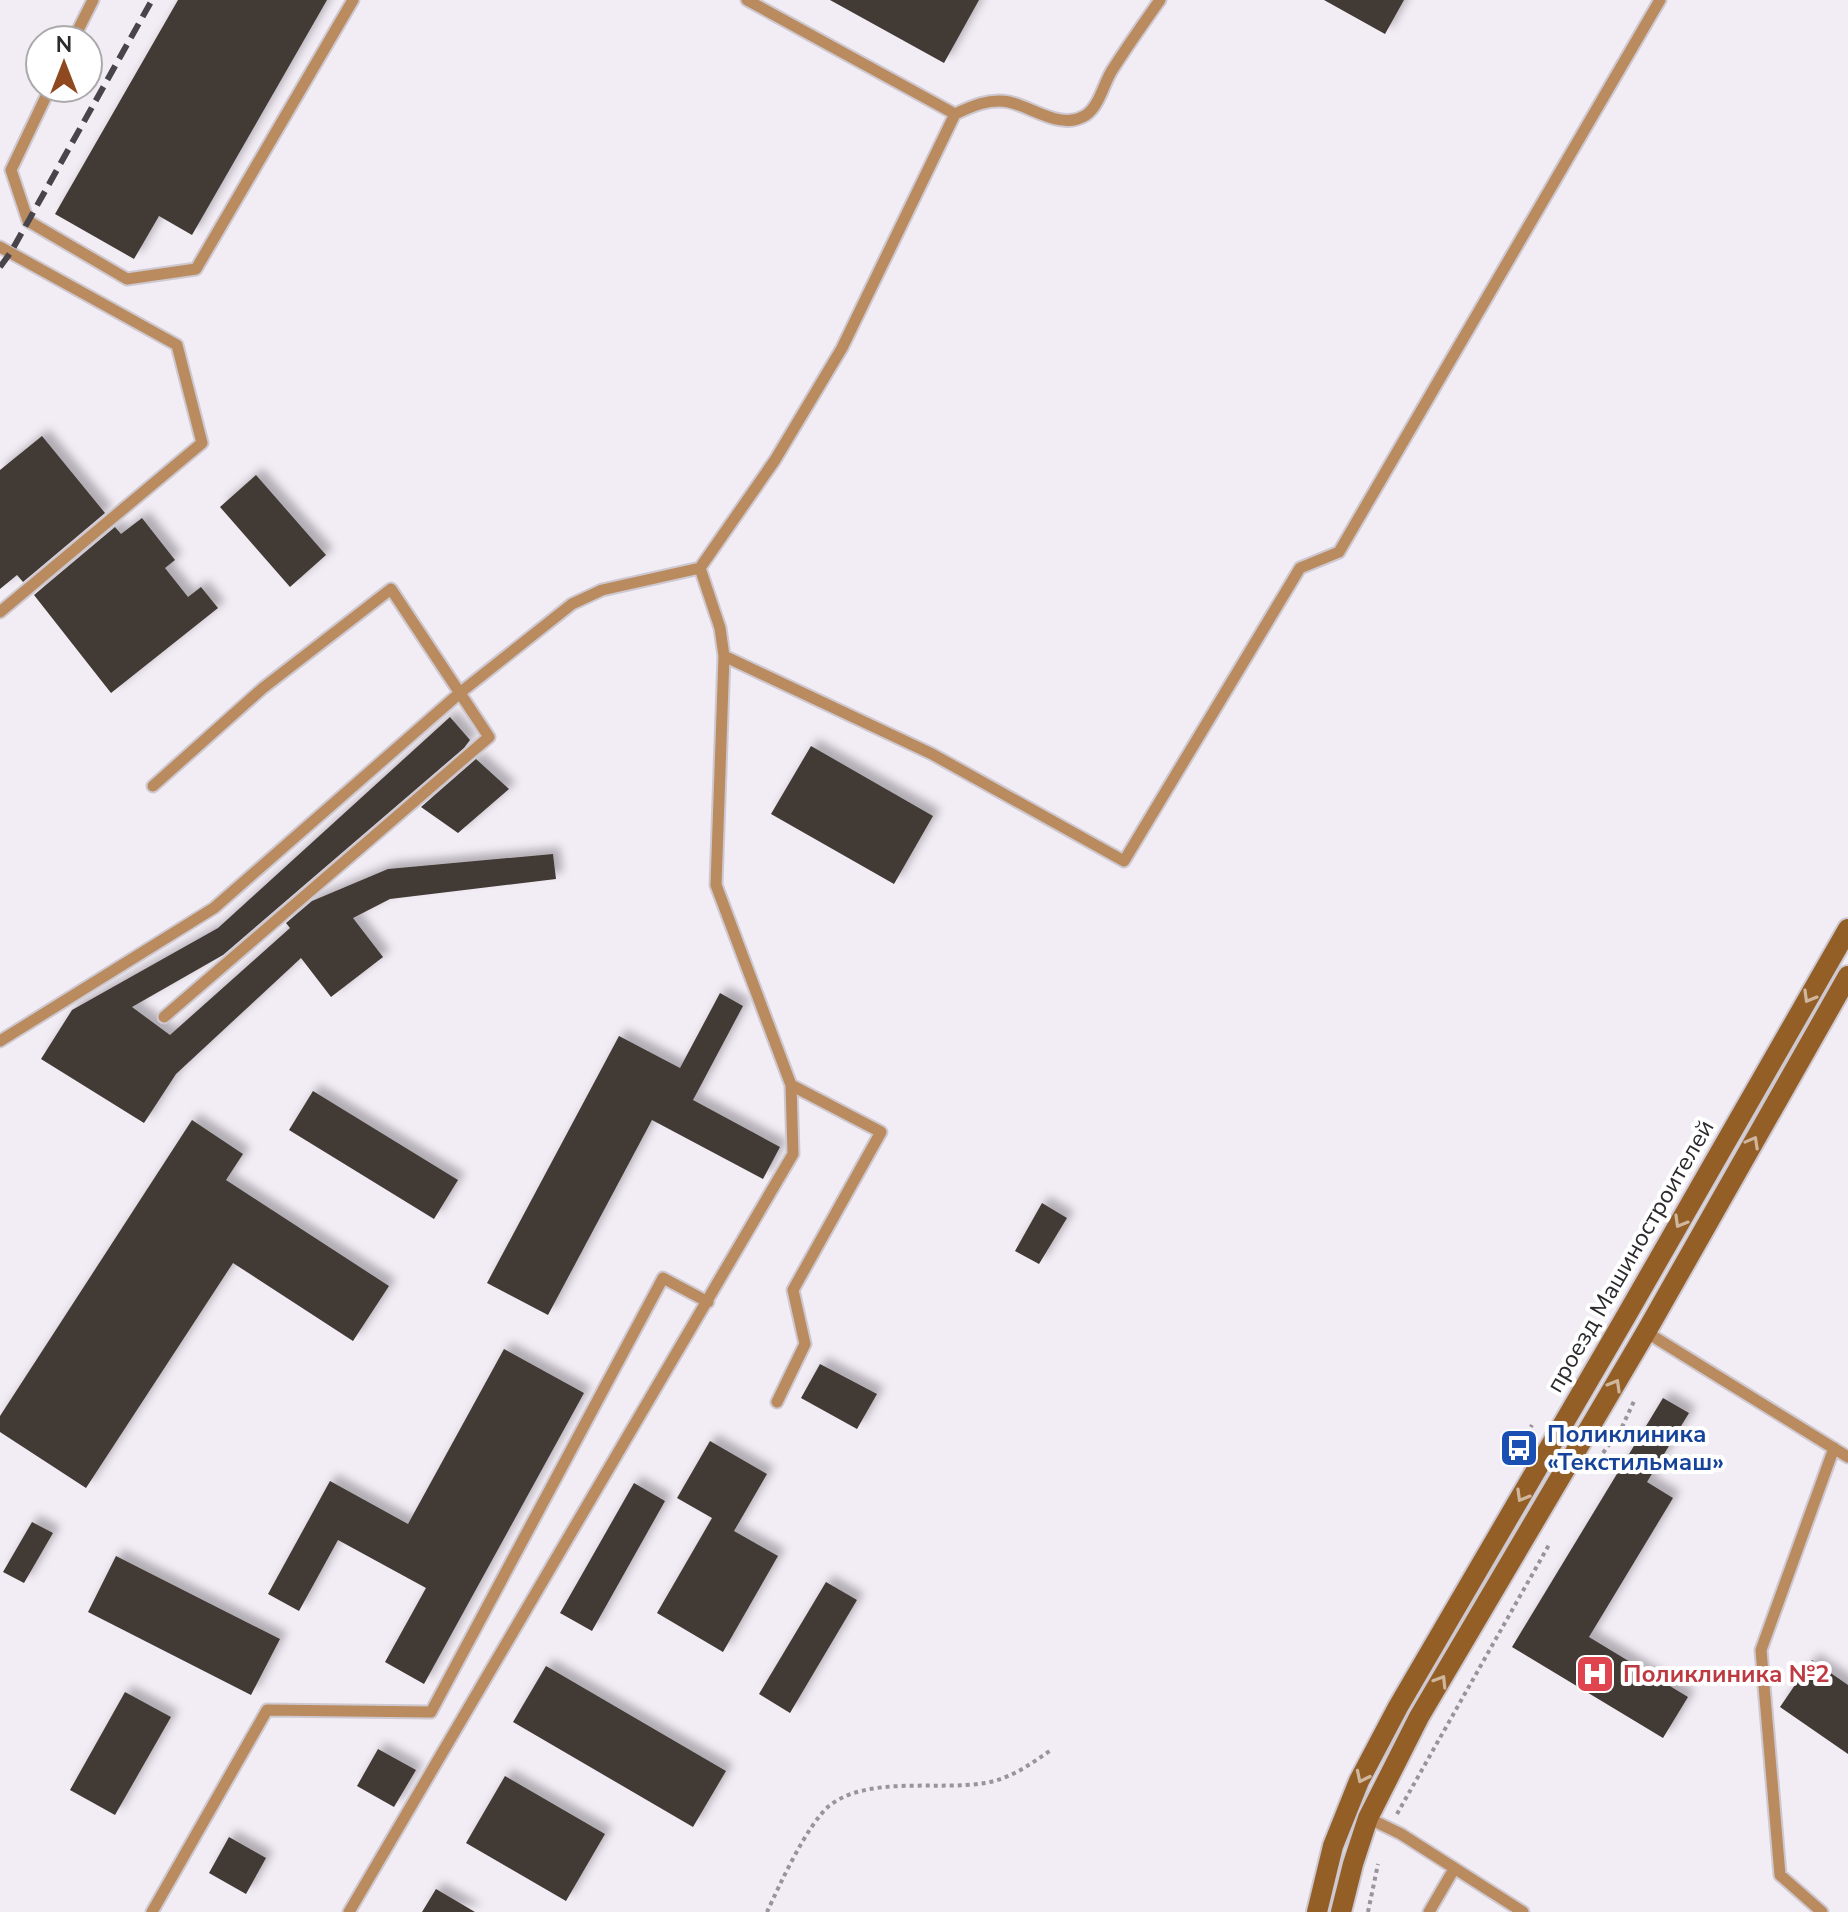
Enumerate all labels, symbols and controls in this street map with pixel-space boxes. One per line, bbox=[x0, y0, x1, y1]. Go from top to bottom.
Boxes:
north arrow bbox=[24, 24, 104, 104]
text: N bbox=[56, 30, 72, 60]
one-way arrow bbox=[1803, 988, 1819, 1003]
street label: проезд Машиностроителей bbox=[1539, 1114, 1721, 1398]
one-way arrow bbox=[1743, 1136, 1759, 1151]
one-way arrow bbox=[1674, 1214, 1690, 1228]
one-way arrow bbox=[1605, 1379, 1621, 1394]
place label: Поликлиника «Текстильмаш» bbox=[1547, 1418, 1724, 1478]
bus stop icon: Поликлиника «Текстильмаш» bbox=[1498, 1427, 1540, 1469]
one-way arrow bbox=[1516, 1487, 1532, 1502]
hospital icon: Поликлиника №2 bbox=[1574, 1653, 1616, 1695]
place label: Поликлиника №2 bbox=[1623, 1658, 1830, 1690]
one-way arrow bbox=[1431, 1675, 1446, 1690]
one-way arrow bbox=[1356, 1768, 1372, 1783]

